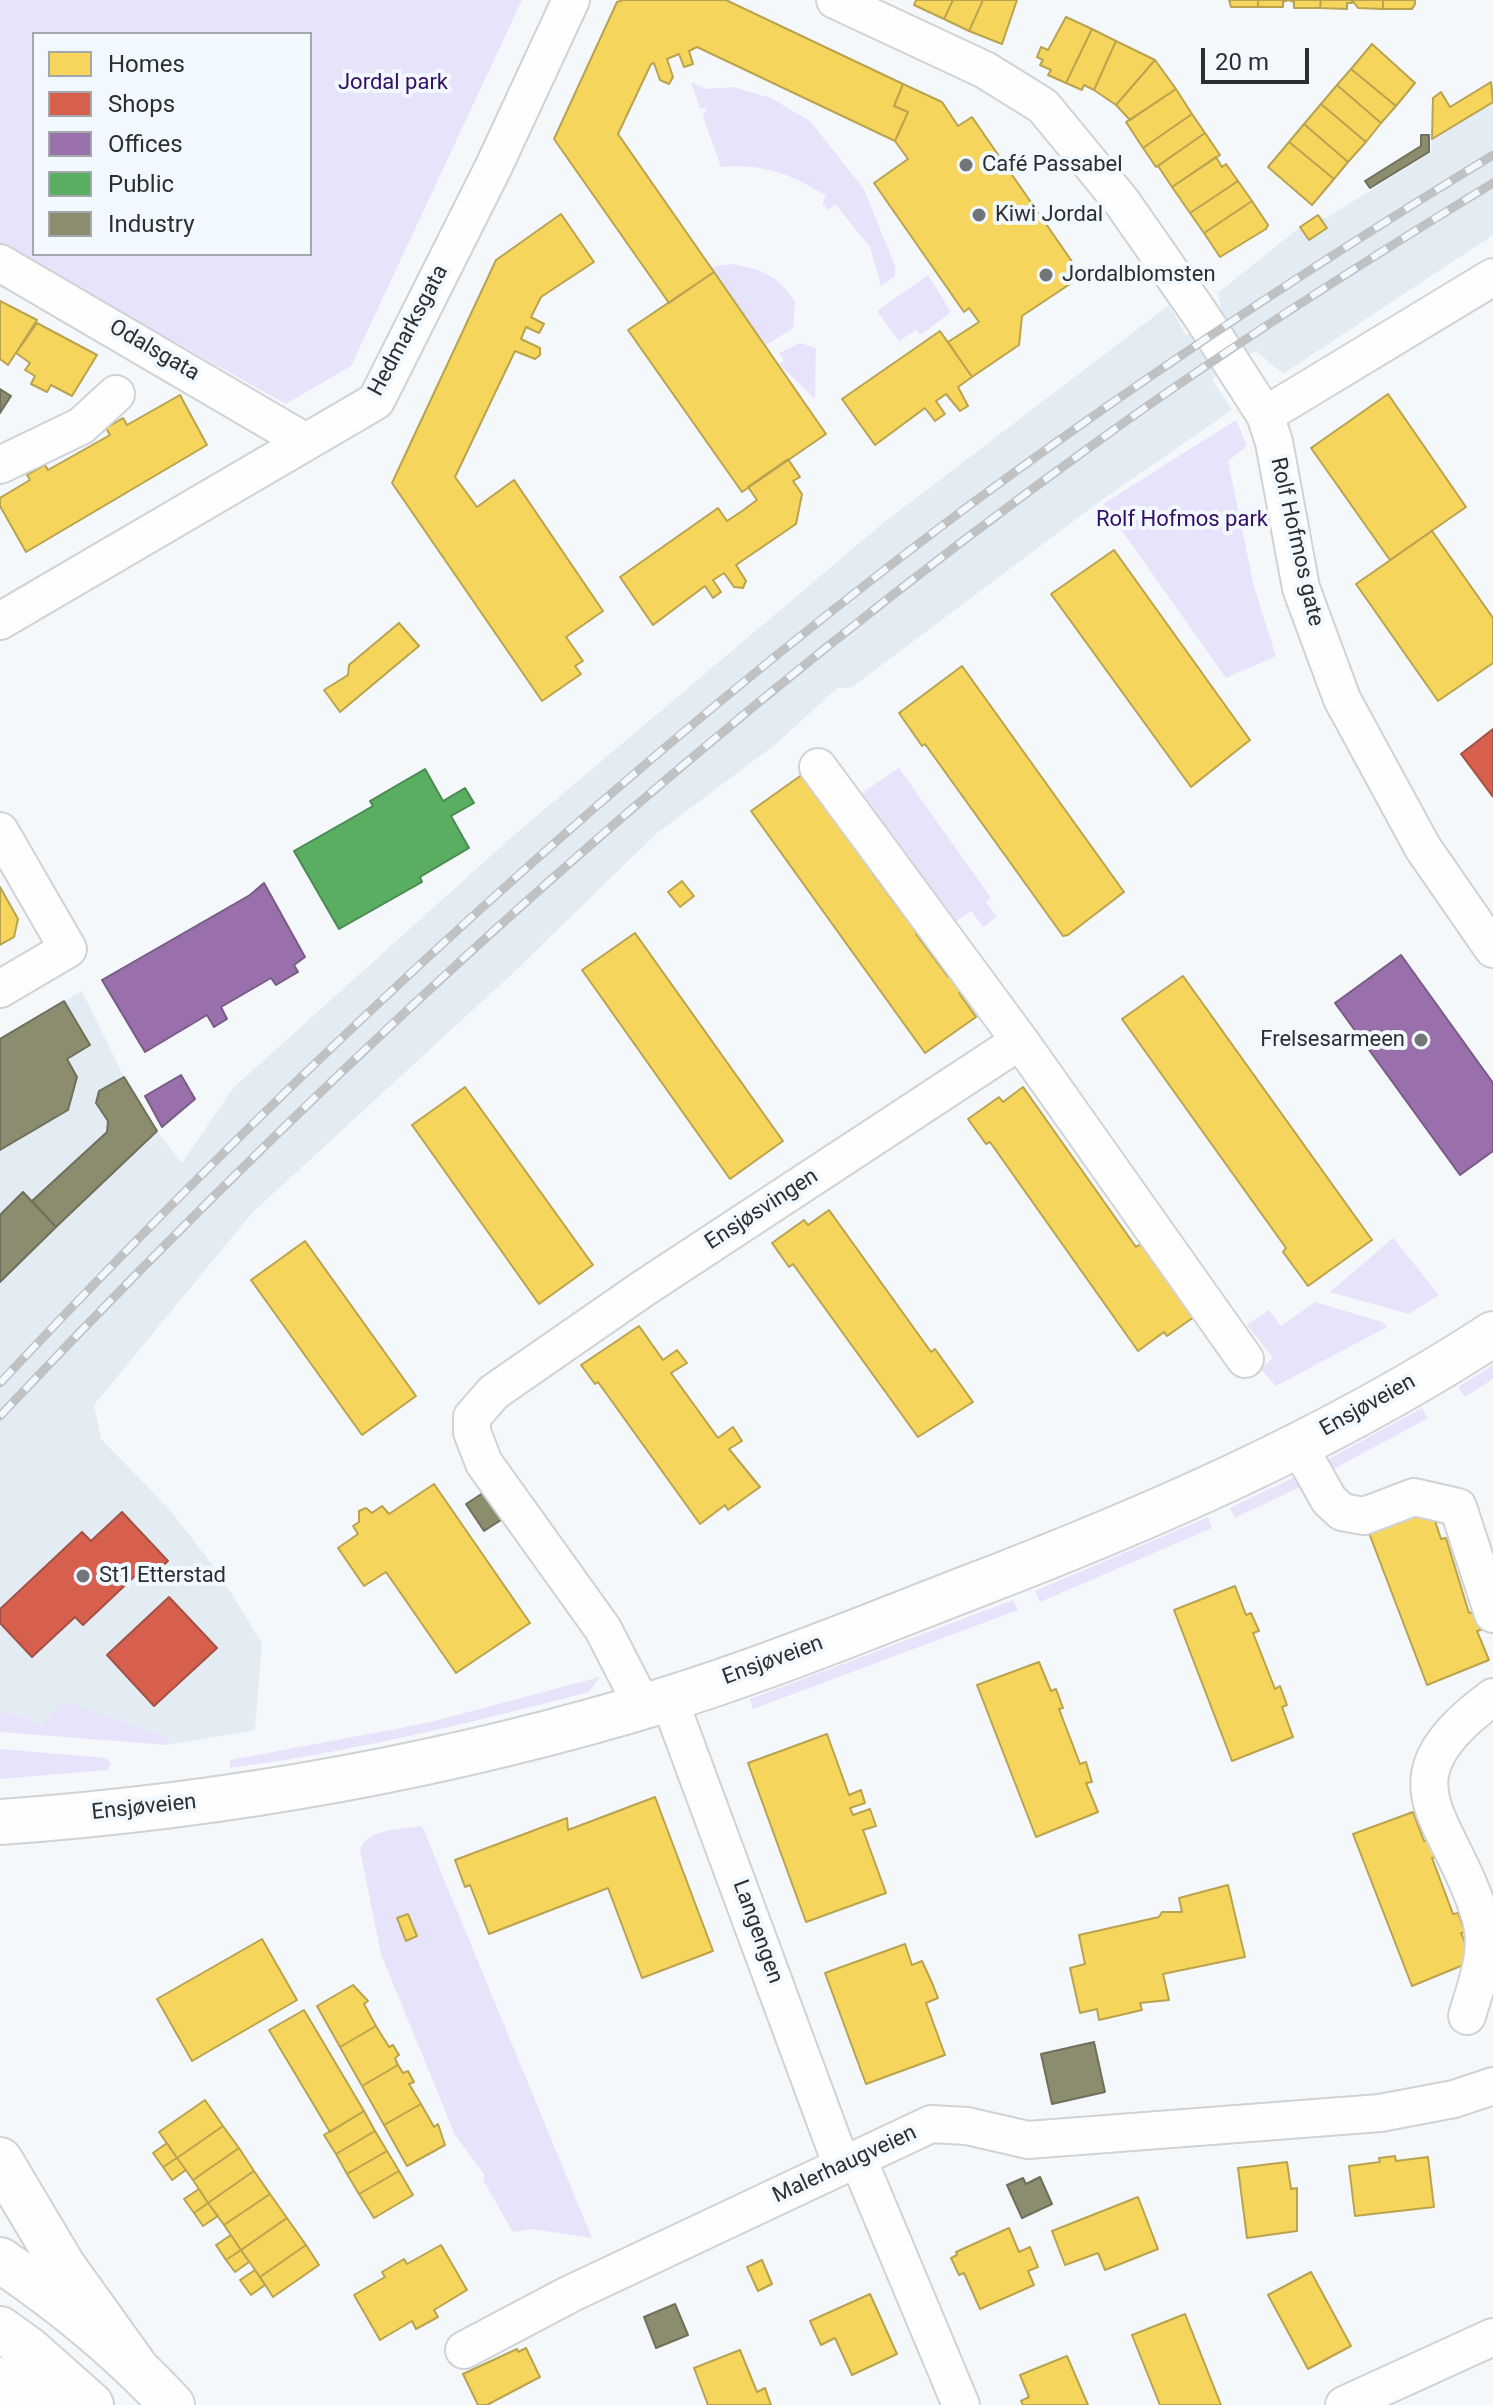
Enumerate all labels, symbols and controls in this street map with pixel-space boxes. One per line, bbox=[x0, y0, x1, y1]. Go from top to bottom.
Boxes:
legend bbox=[32, 32, 312, 256]
scale bar bbox=[1205, 32, 1313, 82]
text: 20 m bbox=[1215, 48, 1269, 76]
text: Homes bbox=[108, 50, 185, 78]
park label: Jordal park bbox=[338, 70, 448, 96]
text: Shops bbox=[108, 90, 175, 118]
text: Offices bbox=[108, 130, 183, 158]
place label: Café Passabel bbox=[982, 152, 1123, 178]
marker: Café Passabel bbox=[957, 156, 975, 174]
text: Public bbox=[108, 170, 174, 198]
place label: Kiwi Jordal bbox=[995, 202, 1103, 228]
marker: Kiwi Jordal bbox=[970, 206, 988, 224]
text: Industry bbox=[108, 210, 194, 238]
street label: Hedmarksgata bbox=[363, 261, 455, 401]
place label: Jordalblomsten bbox=[1062, 262, 1216, 288]
marker: Jordalblomsten bbox=[1037, 266, 1055, 284]
street label: Odalsgata bbox=[104, 315, 204, 387]
street label: Rolf Hofmos gate bbox=[1264, 455, 1328, 629]
park label: Rolf Hofmos park bbox=[1096, 507, 1268, 533]
place label: Frelsesarmeen bbox=[1260, 1027, 1405, 1053]
marker: Frelsesarmeen bbox=[1412, 1031, 1430, 1049]
street label: Ensjøsvingen bbox=[701, 1164, 823, 1256]
street label: Ensjøveien bbox=[1316, 1369, 1420, 1443]
place label: St1 Etterstad bbox=[99, 1563, 226, 1589]
marker: St1 Etterstad bbox=[74, 1567, 92, 1585]
street label: Ensjøveien bbox=[719, 1631, 827, 1691]
street label: Ensjøveien bbox=[90, 1789, 198, 1827]
street label: Langengen bbox=[726, 1877, 788, 1987]
street label: Malerhaugveien bbox=[769, 2120, 921, 2210]

